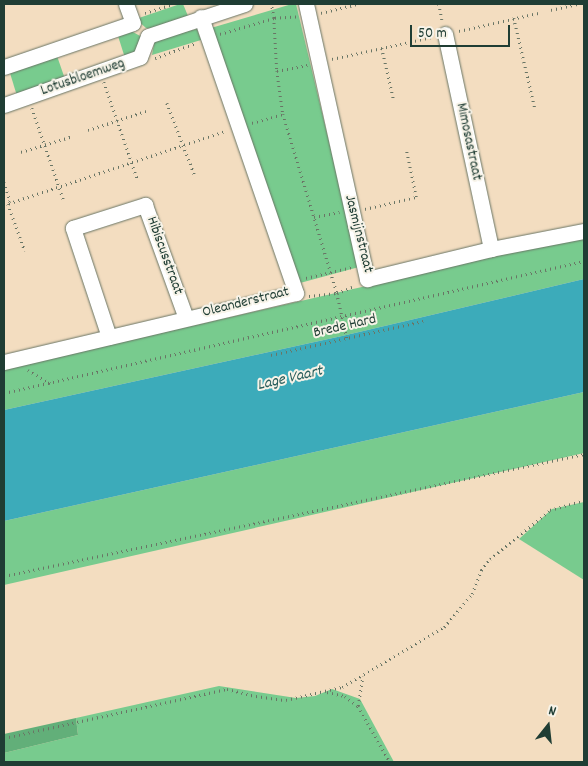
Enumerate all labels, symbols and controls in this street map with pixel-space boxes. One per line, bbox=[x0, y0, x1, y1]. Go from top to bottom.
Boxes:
scale bar bbox=[413, 15, 513, 47]
text: 50 m bbox=[418, 23, 447, 45]
street label: Lotusbloemweg bbox=[39, 55, 127, 101]
street label: Mimosastraat bbox=[451, 102, 485, 182]
street label: Jasmijnstraat bbox=[340, 193, 376, 275]
street label: Hibiscusstraat bbox=[142, 214, 186, 298]
street label: Oleanderstraat bbox=[201, 284, 291, 322]
street label: Brede Hard bbox=[312, 311, 378, 343]
water label: Lage Vaart bbox=[256, 362, 324, 396]
north arrow bbox=[523, 701, 573, 751]
text: N bbox=[546, 701, 558, 722]

